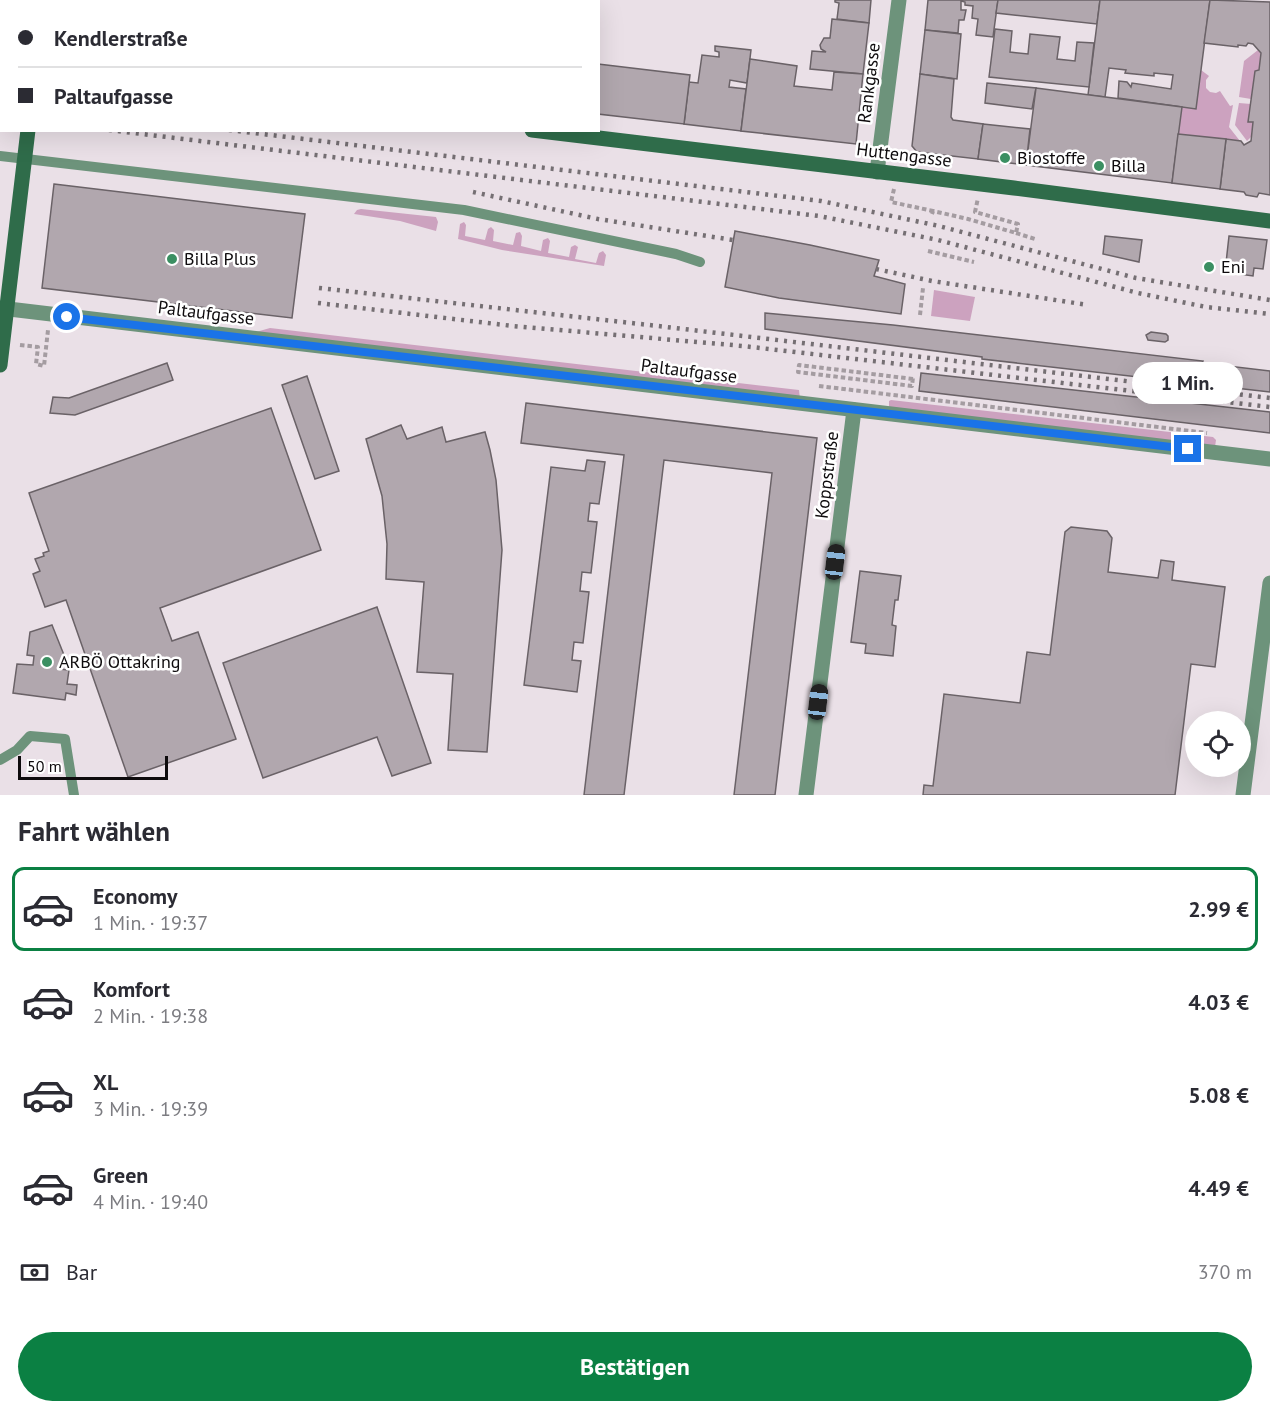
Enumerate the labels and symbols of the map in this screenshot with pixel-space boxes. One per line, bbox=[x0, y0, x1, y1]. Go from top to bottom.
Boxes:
street label: Rankgasse bbox=[852, 42, 885, 124]
street label: Huttengasse bbox=[855, 137, 953, 172]
place label: Biostoffe bbox=[1017, 146, 1085, 169]
marker: Biostoffe bbox=[998, 151, 1012, 165]
place label: Billa bbox=[1111, 154, 1146, 177]
marker: Billa bbox=[1092, 159, 1106, 173]
place label: Billa Plus bbox=[184, 247, 256, 270]
marker: Billa Plus bbox=[165, 252, 179, 266]
place label: Eni bbox=[1221, 255, 1245, 278]
marker: Eni bbox=[1202, 260, 1216, 274]
street label: Paltaufgasse bbox=[157, 295, 256, 330]
route start bbox=[53, 303, 80, 330]
street label: Paltaufgasse bbox=[640, 353, 739, 388]
callout: 1 Min. bbox=[1132, 362, 1244, 404]
street label: Koppstraße bbox=[810, 430, 843, 520]
route end bbox=[1174, 435, 1201, 462]
car bbox=[824, 543, 846, 581]
place label: ARBÖ Ottakring bbox=[59, 650, 180, 673]
marker: ARBÖ Ottakring bbox=[40, 655, 54, 669]
car bbox=[807, 683, 829, 721]
scale bar bbox=[18, 753, 168, 780]

